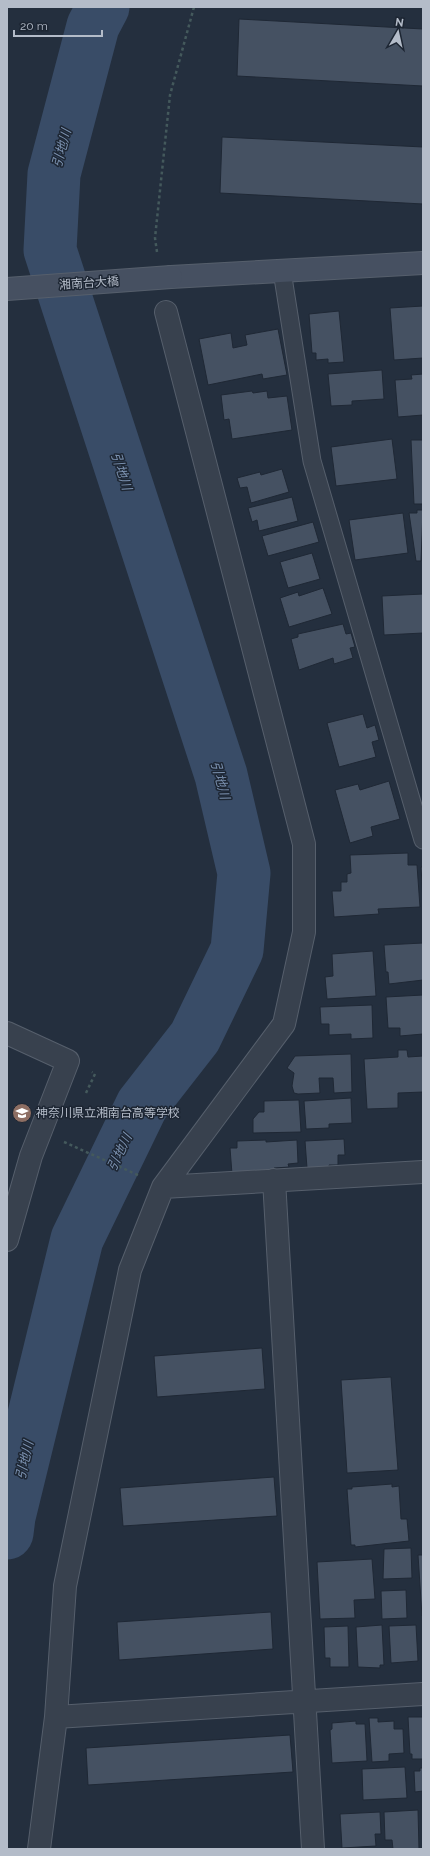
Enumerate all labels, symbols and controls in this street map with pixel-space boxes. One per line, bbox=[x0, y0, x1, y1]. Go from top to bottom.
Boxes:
scale bar bbox=[14, 12, 102, 38]
north arrow bbox=[378, 12, 418, 52]
text: N bbox=[394, 16, 405, 30]
text: 20 m bbox=[20, 19, 48, 33]
water label: 引地川 bbox=[49, 125, 74, 169]
street label: 湘南台大橋 bbox=[59, 274, 119, 292]
water label: 引地川 bbox=[108, 450, 135, 494]
water label: 引地川 bbox=[208, 759, 233, 803]
school or university icon: 神奈川県立湘南台高等学校 bbox=[11, 1102, 33, 1124]
place label: 神奈川県立湘南台高等学校 bbox=[36, 1106, 180, 1120]
water label: 引地川 bbox=[104, 1130, 136, 1173]
water label: 引地川 bbox=[13, 1437, 37, 1481]

